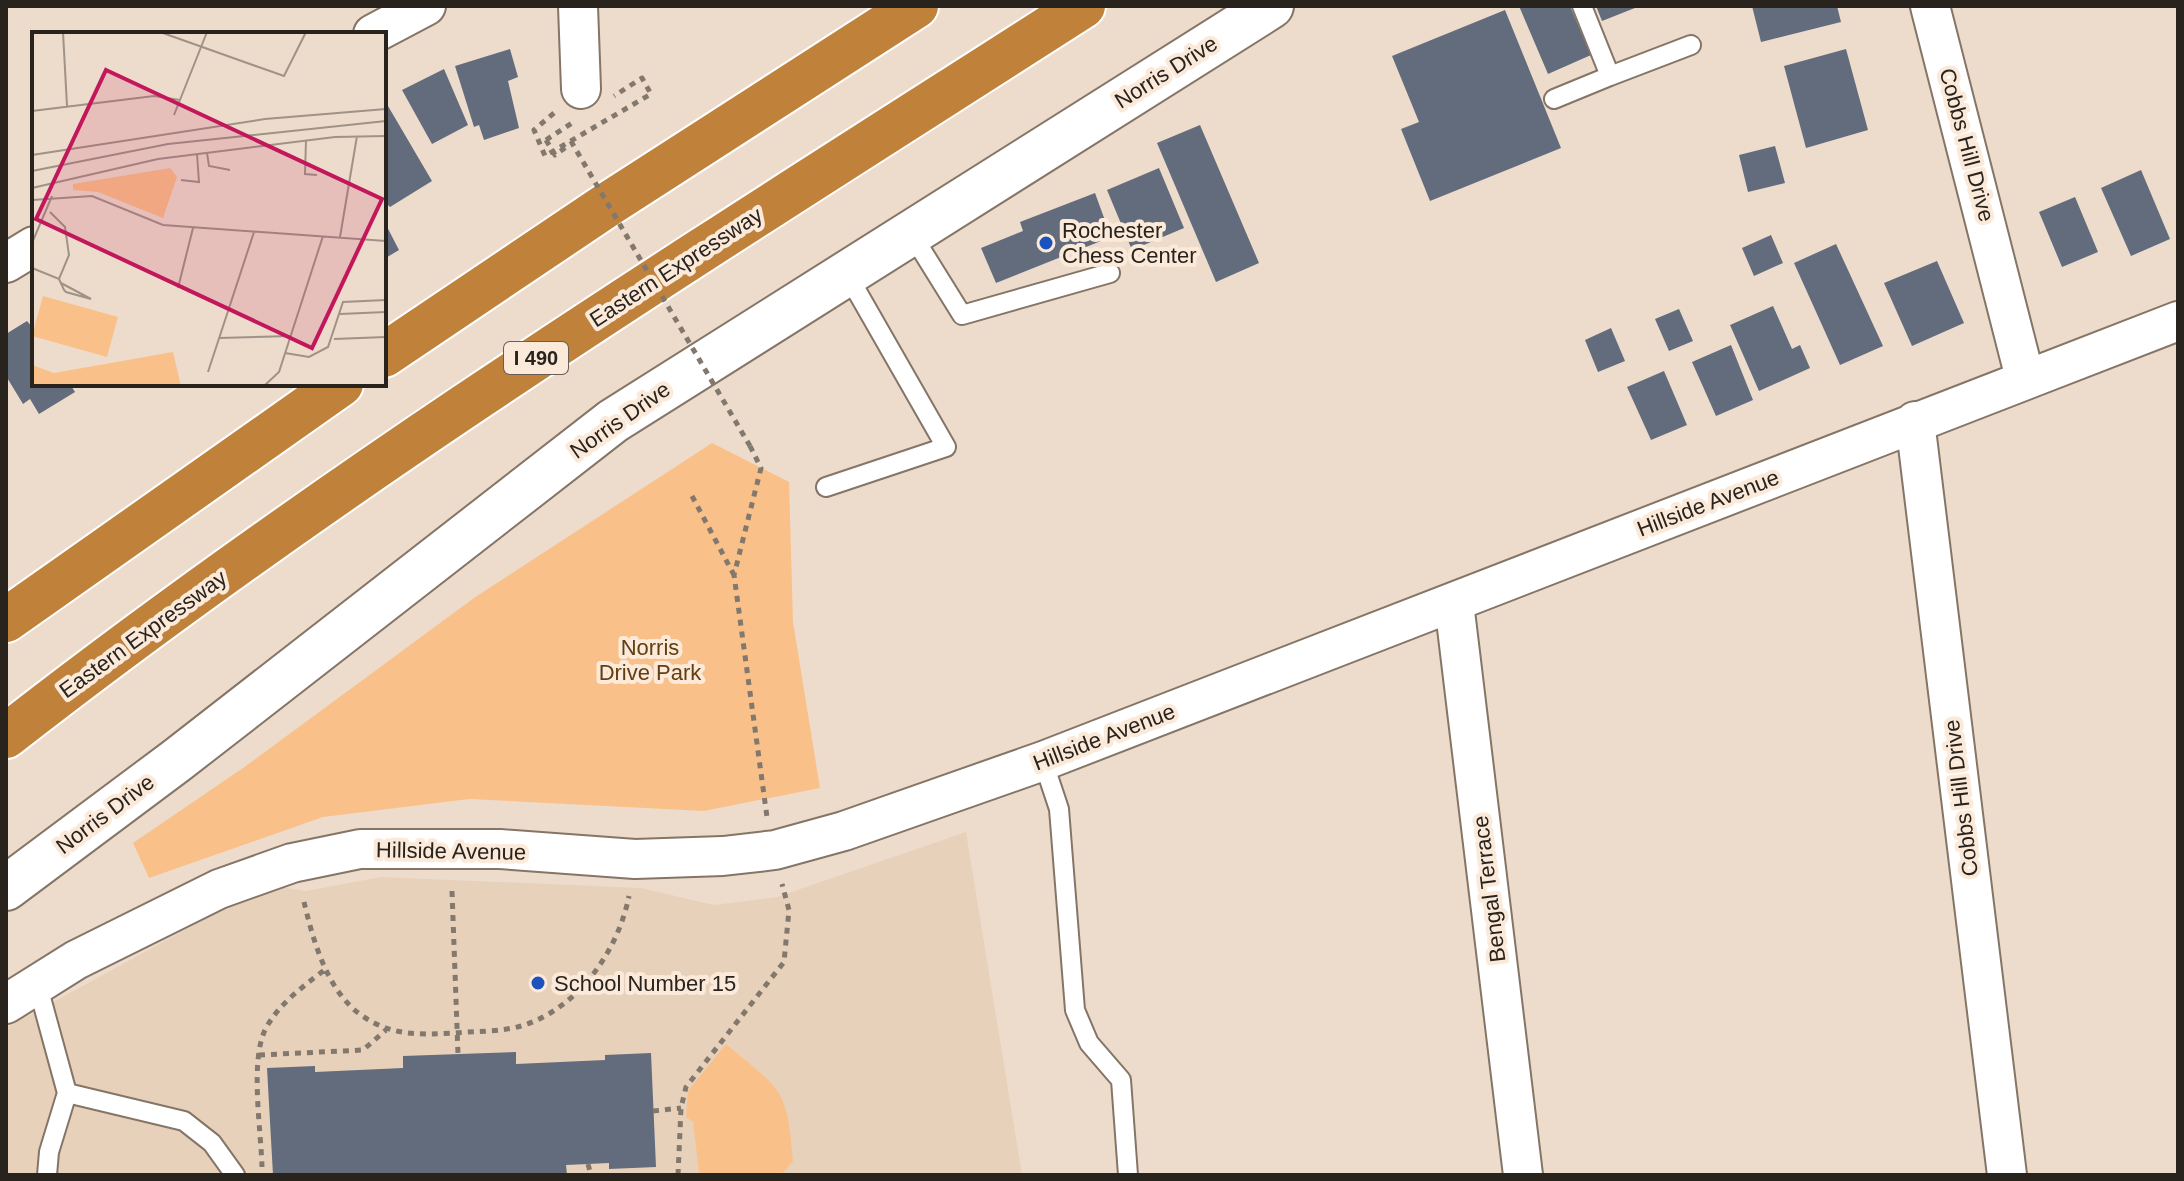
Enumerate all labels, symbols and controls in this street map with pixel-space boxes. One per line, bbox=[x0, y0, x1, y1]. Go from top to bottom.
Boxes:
street label: Norris Drive bbox=[1110, 31, 1222, 113]
inset map bbox=[32, 32, 386, 386]
street label: Cobbs Hill Drive bbox=[1935, 66, 1999, 224]
street label: Eastern Expressway bbox=[585, 202, 767, 332]
place label: Rochester Chess Center bbox=[1062, 218, 1197, 268]
marker: Rochester Chess Center bbox=[1037, 234, 1055, 252]
road number: I 490 bbox=[504, 342, 568, 374]
street label: Norris Drive bbox=[565, 376, 675, 464]
street label: Hillside Avenue bbox=[1633, 464, 1783, 542]
street label: Eastern Expressway bbox=[55, 565, 231, 703]
park label: Norris Drive Park bbox=[599, 635, 702, 685]
street label: Hillside Avenue bbox=[1029, 698, 1179, 776]
street label: Cobbs Hill Drive bbox=[1939, 718, 1983, 878]
street label: Norris Drive bbox=[51, 769, 159, 859]
street label: Bengal Terrace bbox=[1468, 814, 1510, 964]
street label: Hillside Avenue bbox=[376, 837, 526, 865]
place label: School Number 15 bbox=[554, 971, 736, 996]
marker: School Number 15 bbox=[529, 974, 547, 992]

